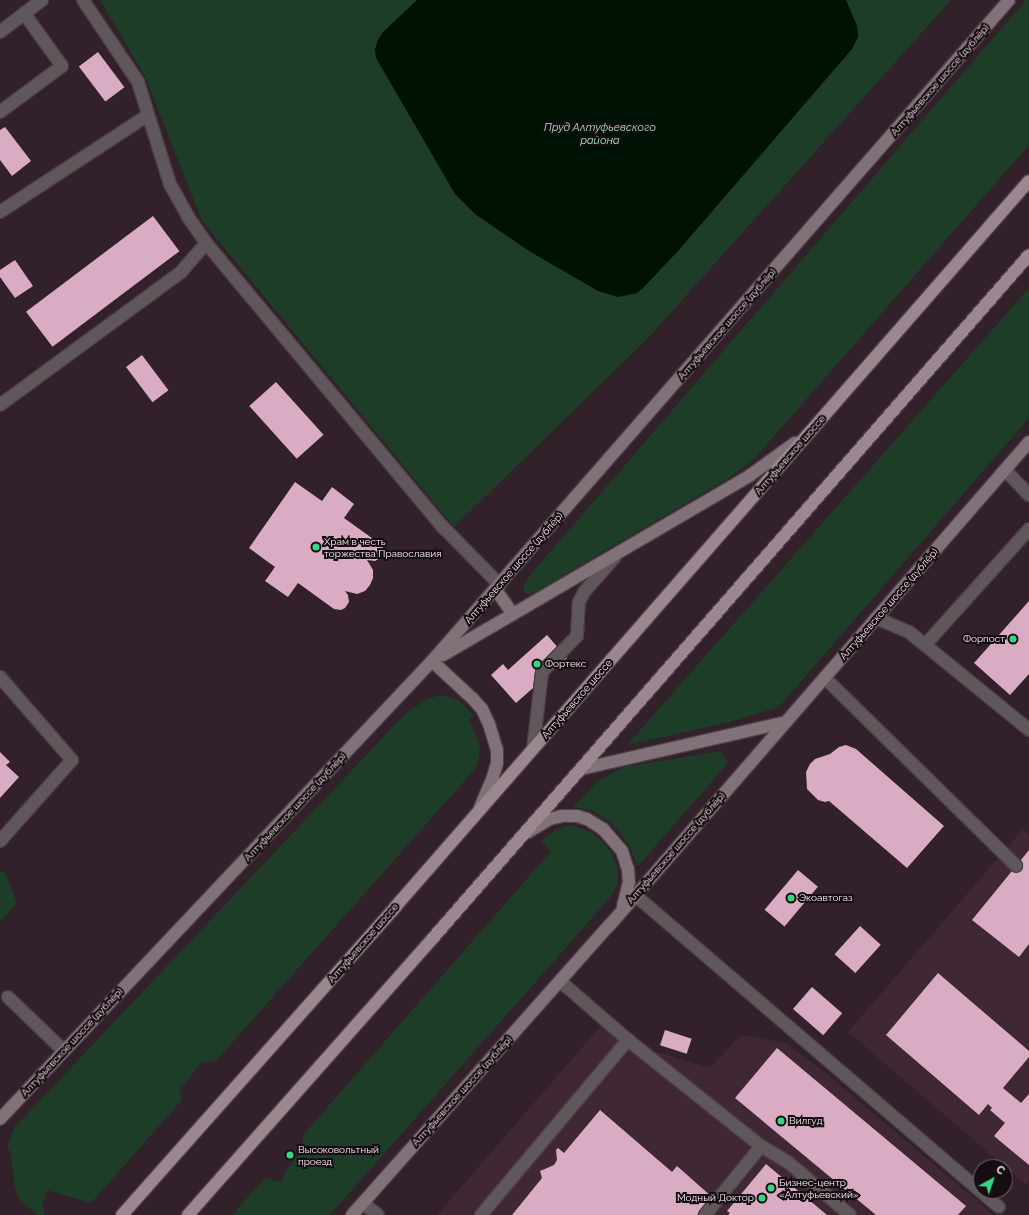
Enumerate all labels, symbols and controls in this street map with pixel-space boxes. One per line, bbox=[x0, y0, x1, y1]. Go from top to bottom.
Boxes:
street label: Алтуфьевское шоссе (дублёр) bbox=[888, 22, 992, 138]
water label: Пруд Алтуфьевского района bbox=[544, 122, 656, 148]
street label: Алтуфьевское шоссе (дублёр) bbox=[675, 266, 779, 382]
street label: Алтуфьевское шоссе bbox=[752, 413, 828, 497]
street label: Алтуфьевское шоссе (дублёр) bbox=[462, 510, 566, 626]
place label: Храм в честь торжества Православия bbox=[324, 535, 441, 558]
marker: Храм в честь торжества Православия bbox=[311, 542, 321, 552]
street label: Алтуфьевское шоссе (дублёр) bbox=[837, 546, 941, 662]
place label: Форпост bbox=[963, 633, 1005, 645]
marker: Форпост bbox=[1008, 634, 1018, 644]
street label: Алтуфьевское шоссе bbox=[539, 657, 615, 741]
place label: Фортекс bbox=[545, 658, 586, 670]
marker: Фортекс bbox=[532, 659, 542, 669]
street label: Алтуфьевское шоссе (дублёр) bbox=[242, 750, 348, 864]
street label: Алтуфьевское шоссе (дублёр) bbox=[624, 790, 728, 906]
place label: Экоавтогаз bbox=[799, 892, 853, 904]
marker: Экоавтогаз bbox=[786, 893, 796, 903]
street label: Алтуфьевское шоссе bbox=[325, 901, 401, 985]
street label: Алтуфьевское шоссе (дублёр) bbox=[19, 985, 125, 1099]
street label: Алтуфьевское шоссе (дублёр) bbox=[409, 1034, 515, 1148]
place label: Вилгуд bbox=[789, 1115, 823, 1127]
marker: Вилгуд bbox=[776, 1116, 786, 1126]
place label: Высоковольтный проезд bbox=[298, 1143, 379, 1166]
marker: Высоковольтный проезд bbox=[285, 1150, 295, 1160]
north arrow bbox=[973, 1159, 1013, 1199]
text: С bbox=[993, 1163, 1007, 1178]
place label: Бизнес-центр «Алтуфьевский» bbox=[779, 1176, 859, 1200]
marker: Бизнес-центр «Алтуфьевский» bbox=[766, 1183, 776, 1193]
place label: Модный Доктор bbox=[677, 1192, 754, 1204]
marker: Модный Доктор bbox=[757, 1193, 767, 1203]

